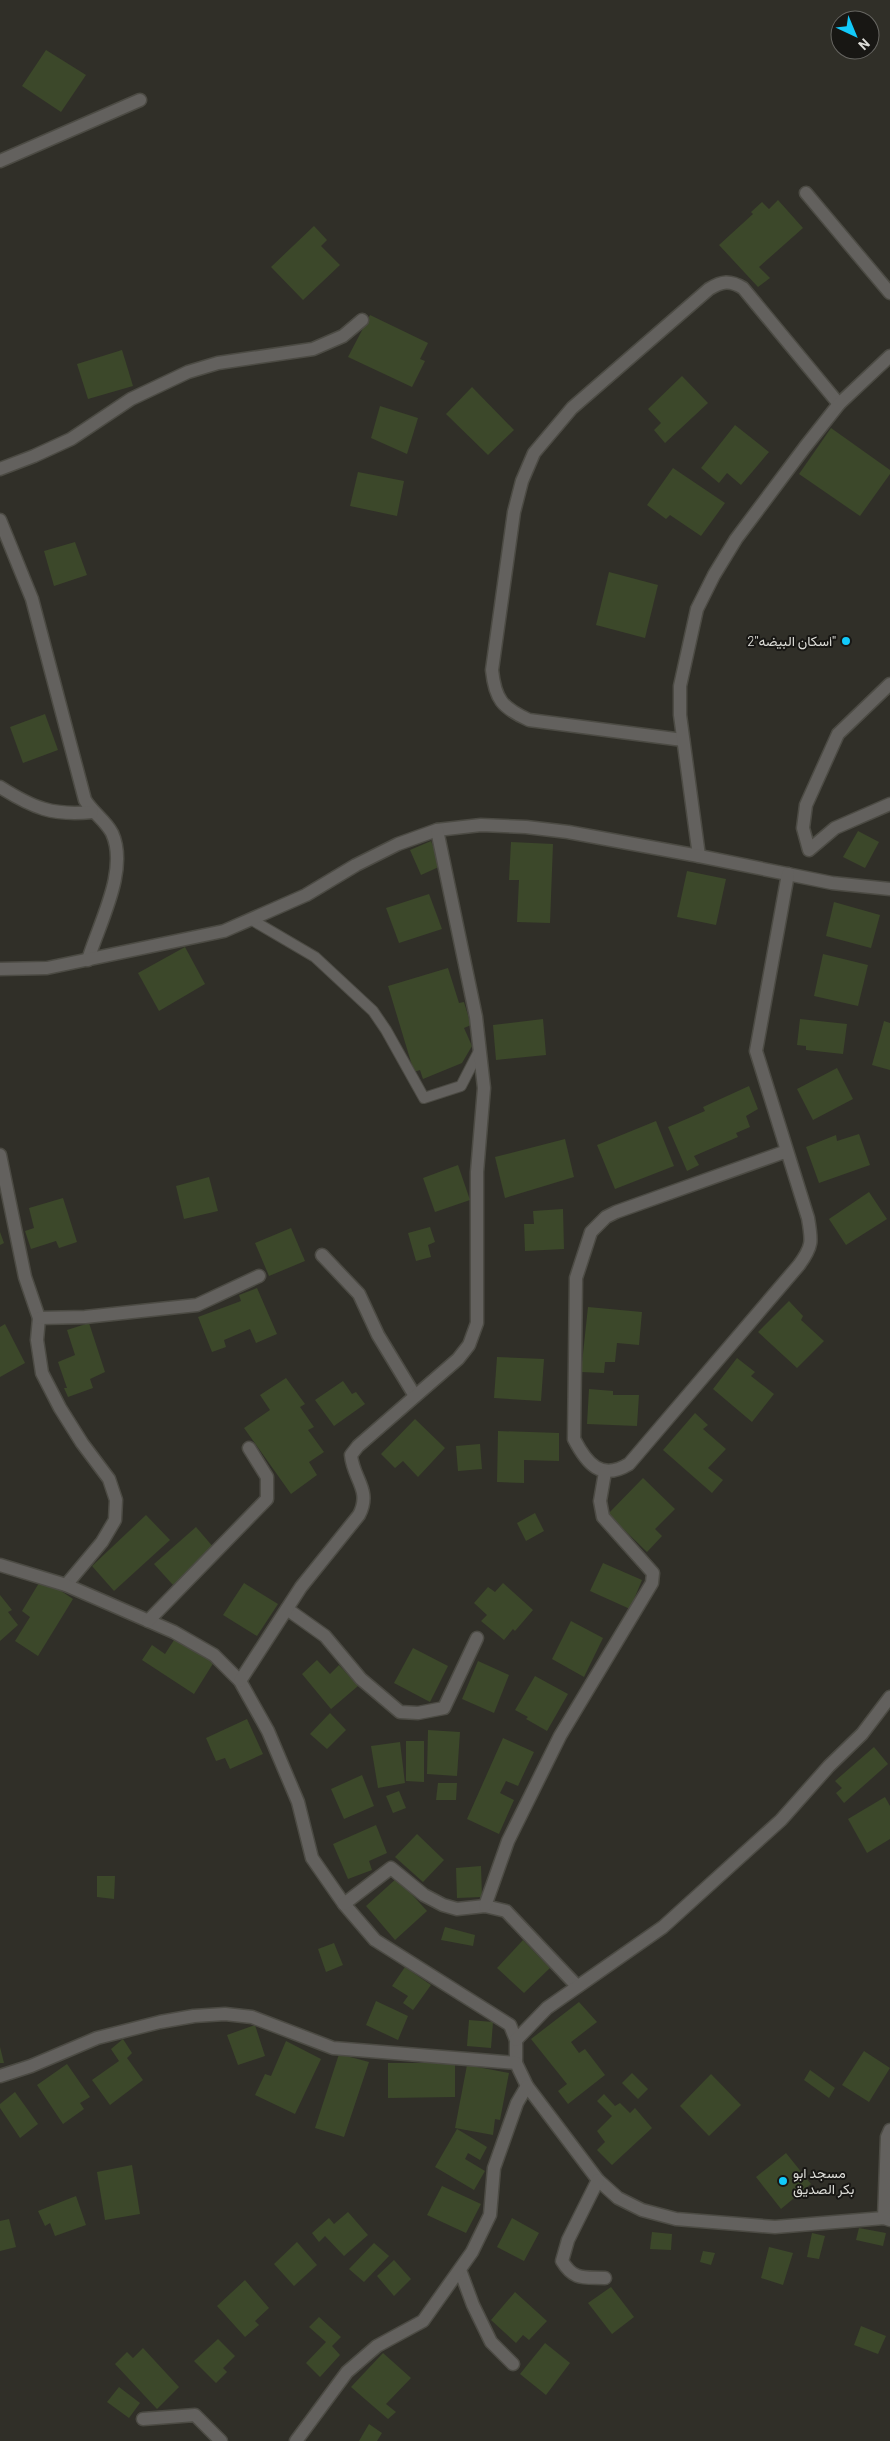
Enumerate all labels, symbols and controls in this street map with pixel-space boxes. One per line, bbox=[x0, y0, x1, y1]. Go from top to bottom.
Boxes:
north arrow bbox=[830, 10, 880, 60]
text: N bbox=[855, 35, 874, 54]
place label: اسكان البيضه"2" bbox=[747, 632, 836, 650]
marker: اسكان البيضه"2" bbox=[840, 635, 852, 647]
place label: مسجد ابو بكر الصديق bbox=[793, 2164, 854, 2198]
marker: مسجد ابو بكر الصديق bbox=[777, 2175, 789, 2187]

